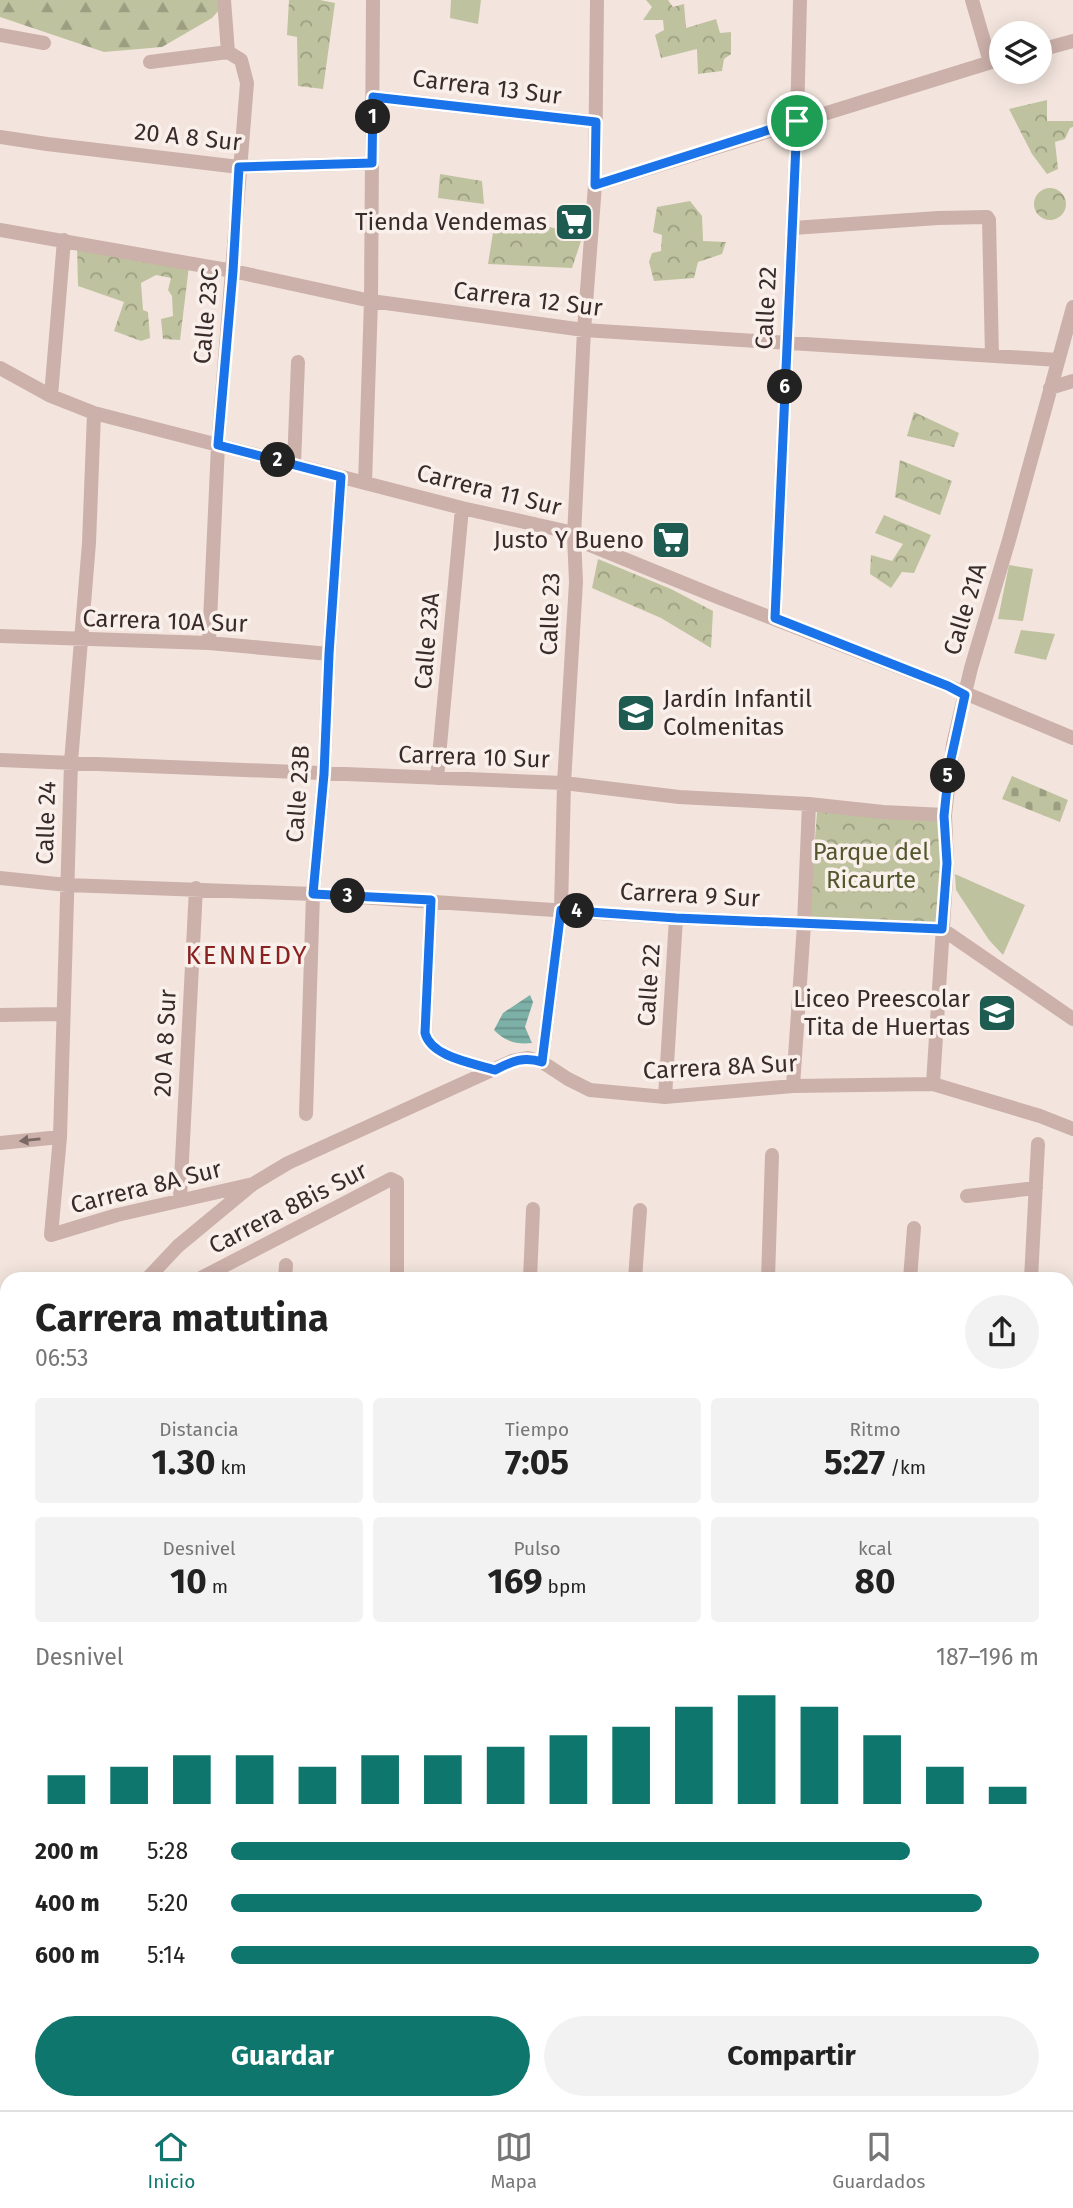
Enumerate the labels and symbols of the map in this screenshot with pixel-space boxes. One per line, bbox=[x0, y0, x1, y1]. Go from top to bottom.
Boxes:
street label: Carrera 13 Sur bbox=[411, 64, 564, 110]
pin bbox=[767, 91, 827, 151]
pin: 1 bbox=[356, 100, 390, 134]
street label: 20 A 8 Sur bbox=[133, 117, 244, 157]
supermarket icon: Tienda Vendemas bbox=[553, 201, 595, 243]
place label: Tienda Vendemas bbox=[355, 208, 547, 236]
street label: Calle 22 bbox=[750, 266, 782, 350]
street label: Calle 23C bbox=[188, 267, 224, 365]
street label: Carrera 12 Sur bbox=[452, 276, 605, 322]
pin: 6 bbox=[768, 370, 802, 404]
pin: 2 bbox=[260, 442, 296, 477]
street label: Carrera 11 Sur bbox=[414, 459, 565, 522]
supermarket icon: Justo Y Bueno bbox=[650, 519, 692, 561]
place label: Justo Y Bueno bbox=[494, 526, 644, 554]
street label: Calle 21A bbox=[938, 559, 992, 658]
street label: Calle 23 bbox=[535, 572, 565, 656]
street label: Calle 23A bbox=[409, 591, 445, 690]
street label: Carrera 10A Sur bbox=[82, 604, 249, 638]
place label: Jardín Infantil Colmenitas bbox=[663, 685, 812, 741]
school or university icon: Jardín Infantil Colmenitas bbox=[615, 692, 657, 734]
street label: Carrera 10 Sur bbox=[398, 740, 551, 774]
street label: Calle 23B bbox=[281, 744, 315, 844]
pin: 5 bbox=[930, 758, 965, 794]
street label: Calle 24 bbox=[31, 781, 61, 865]
park label: Parque del Ricaurte bbox=[813, 838, 929, 894]
street label: Carrera 9 Sur bbox=[619, 877, 761, 913]
pin: 3 bbox=[330, 878, 366, 914]
pin: 4 bbox=[560, 894, 594, 928]
district label: KENNEDY bbox=[186, 940, 308, 971]
street label: Calle 22 bbox=[632, 943, 666, 1027]
place label: Liceo Preescolar Tita de Huertas bbox=[793, 985, 971, 1041]
street label: 20 A 8 Sur bbox=[148, 988, 182, 1097]
school or university icon: Liceo Preescolar Tita de Huertas bbox=[976, 992, 1018, 1034]
street label: Carrera 8A Sur bbox=[642, 1049, 799, 1085]
one-way arrow bbox=[19, 1135, 41, 1146]
street label: Carrera 8A Sur bbox=[68, 1155, 225, 1219]
street label: Carrera 8Bis Sur bbox=[204, 1156, 372, 1260]

